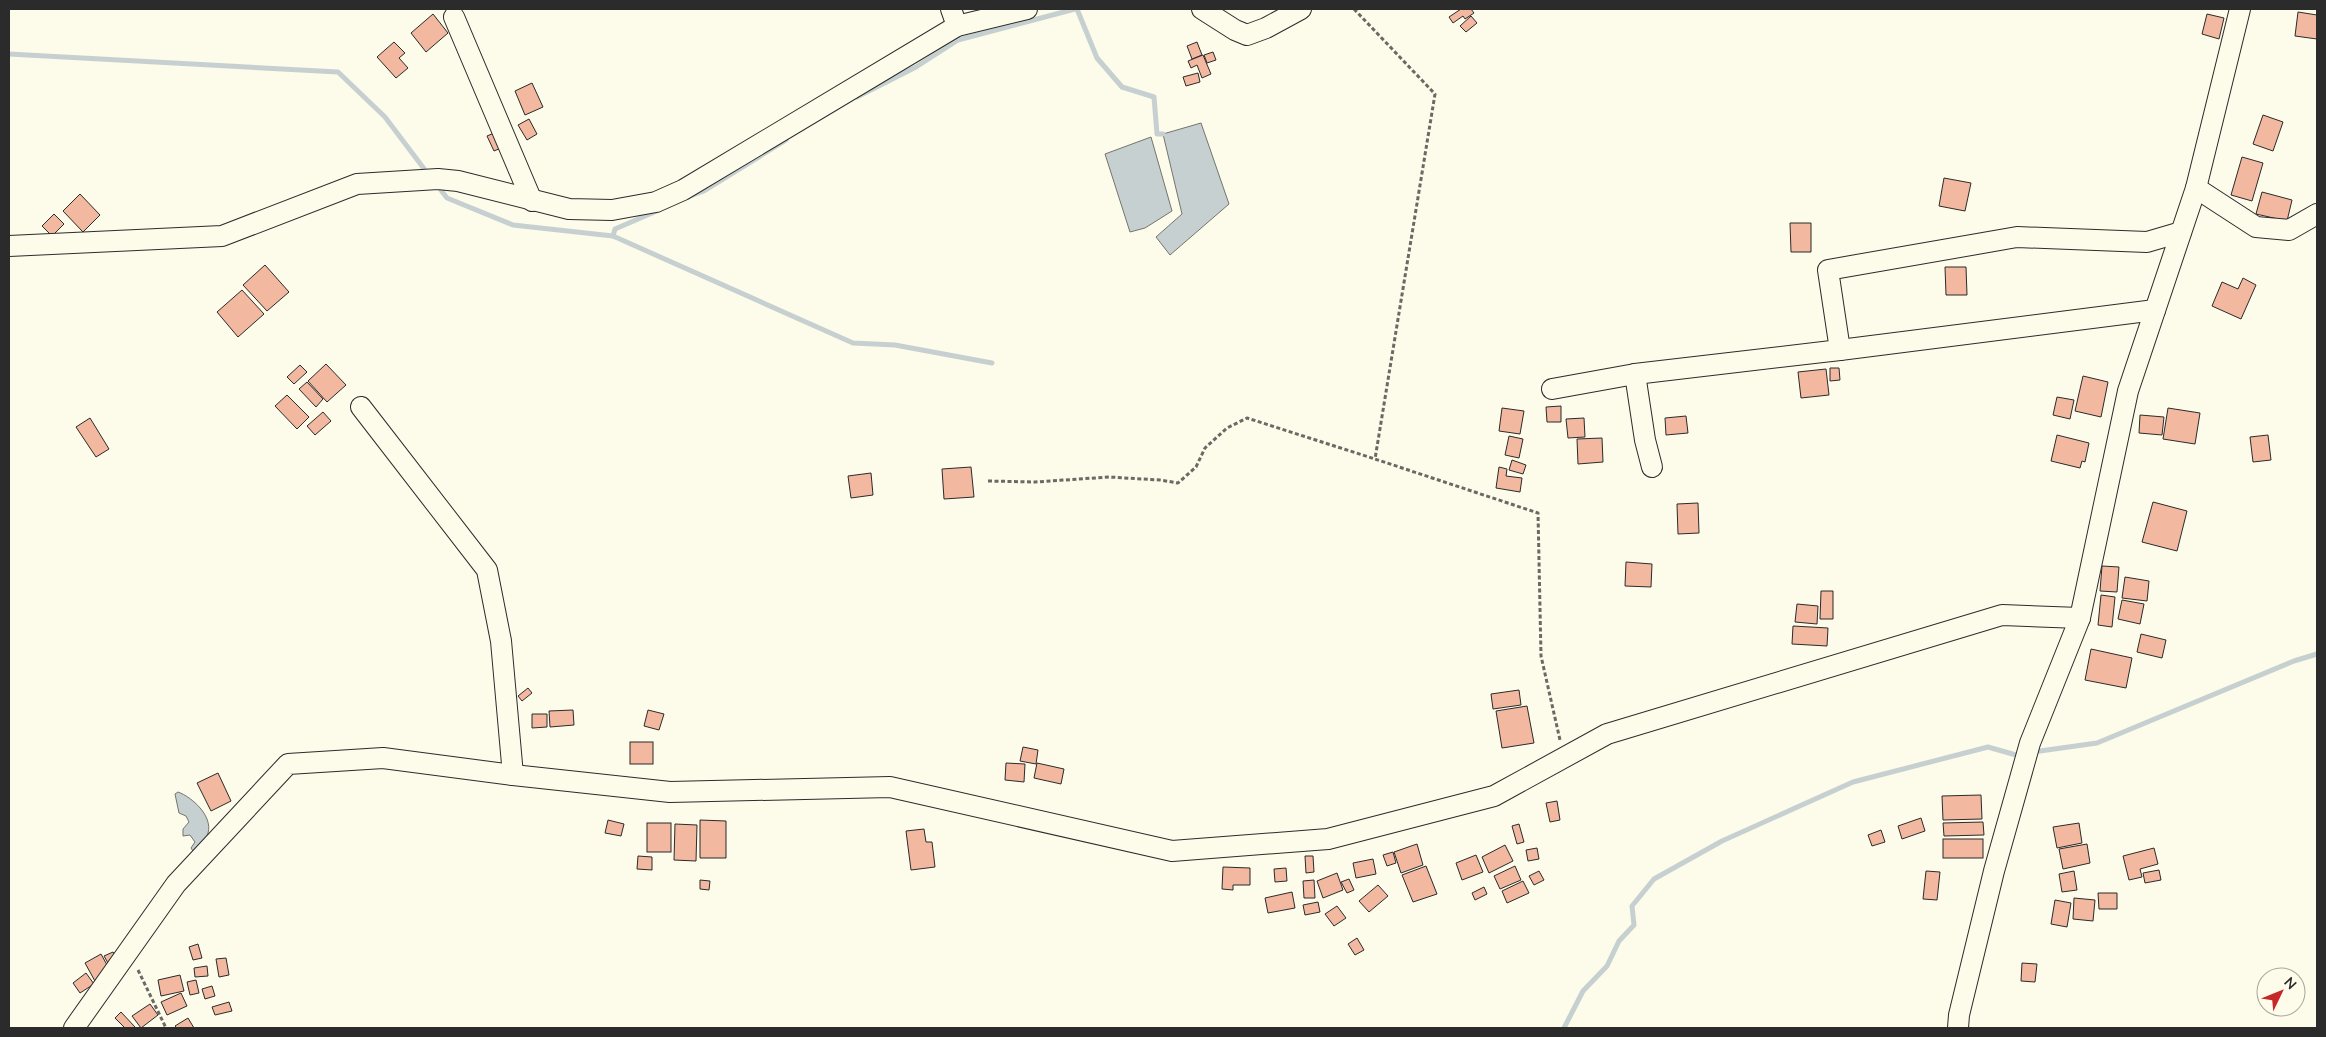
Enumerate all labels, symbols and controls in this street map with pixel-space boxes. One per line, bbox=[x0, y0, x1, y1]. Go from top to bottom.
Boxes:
north arrow bbox=[2256, 967, 2306, 1017]
text: N bbox=[2280, 973, 2301, 994]

